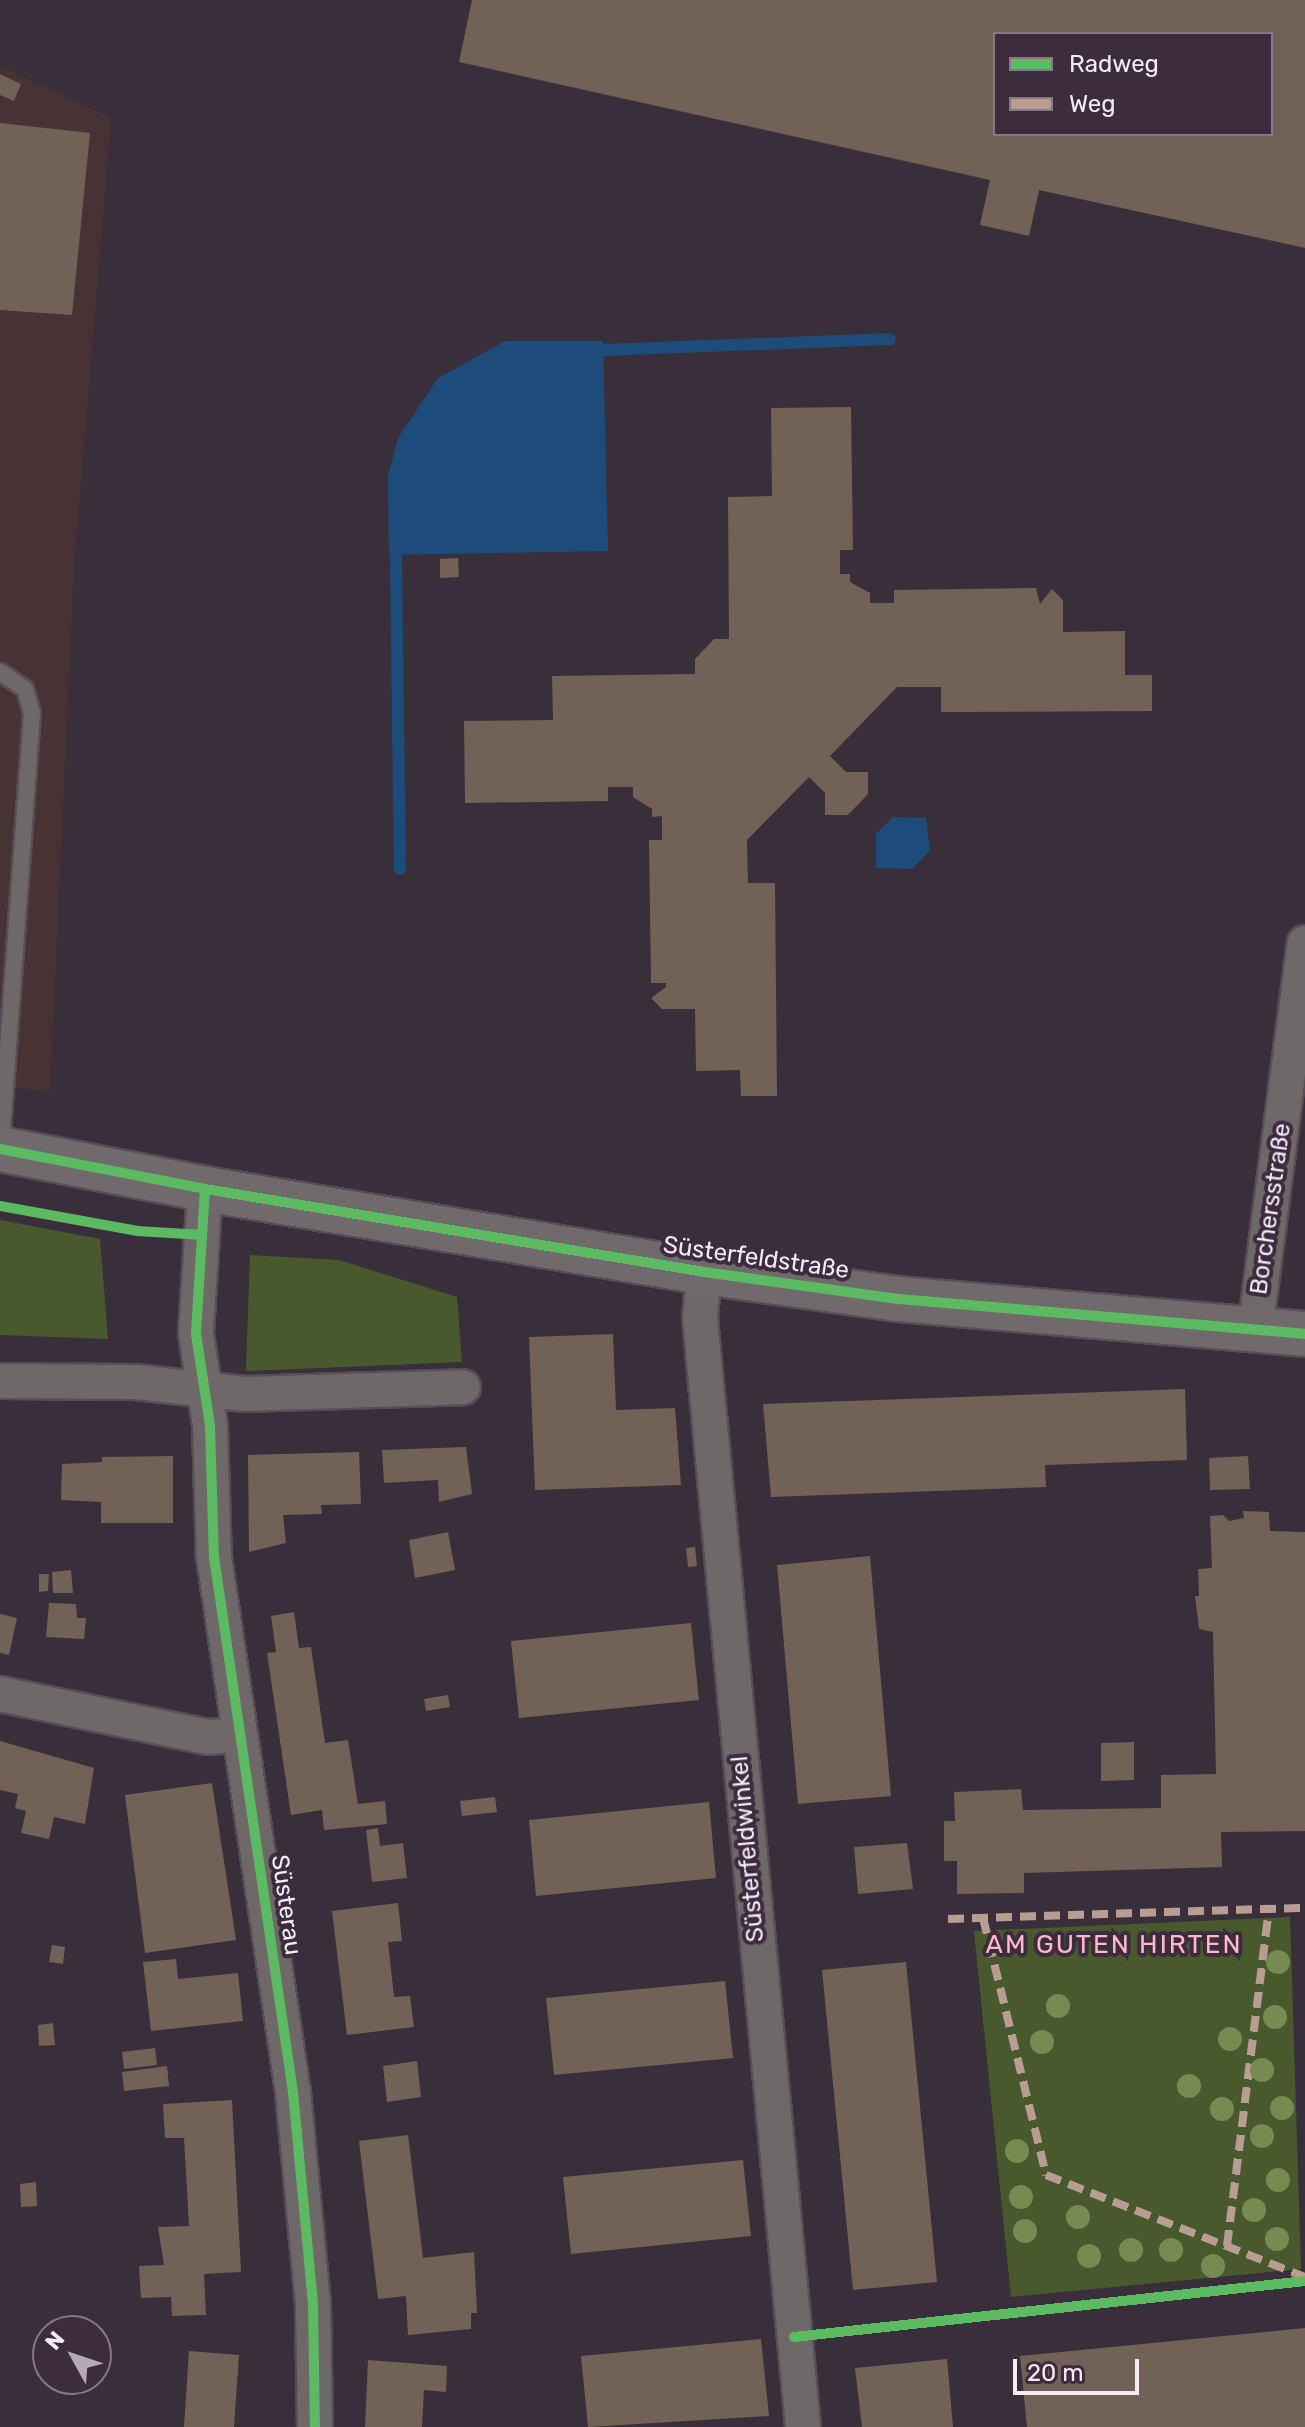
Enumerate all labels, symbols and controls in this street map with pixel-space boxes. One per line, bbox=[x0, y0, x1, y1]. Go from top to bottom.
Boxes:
legend bbox=[993, 32, 1273, 136]
text: Radweg bbox=[1069, 50, 1159, 78]
text: Weg bbox=[1069, 90, 1116, 118]
street label: Borchersstraße bbox=[1245, 1121, 1297, 1297]
street label: Süsterfeldstraße bbox=[661, 1231, 851, 1285]
street label: Süsterfeldwinkel bbox=[726, 1755, 770, 1943]
street label: Süsterau bbox=[265, 1853, 307, 1957]
district label: AM GUTEN HIRTEN bbox=[986, 1929, 1242, 1961]
north arrow bbox=[32, 2315, 112, 2395]
text: N bbox=[39, 2326, 70, 2355]
scale bar bbox=[1017, 2343, 1143, 2393]
text: 20 m bbox=[1027, 2359, 1084, 2387]

